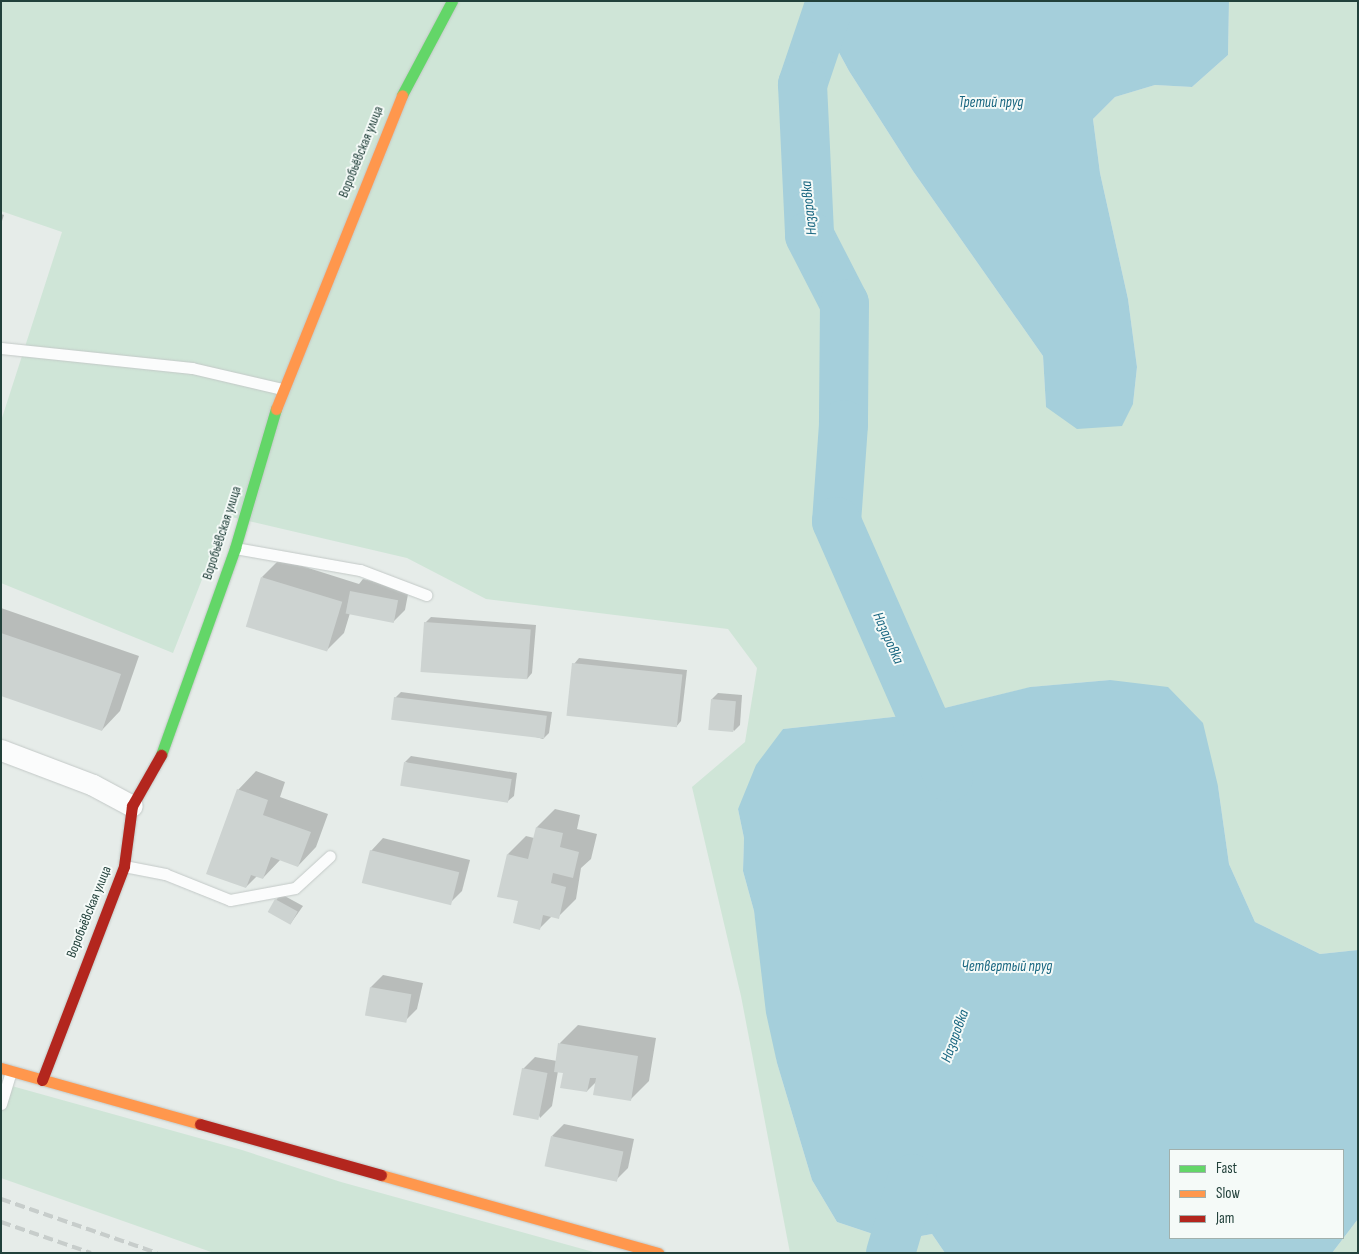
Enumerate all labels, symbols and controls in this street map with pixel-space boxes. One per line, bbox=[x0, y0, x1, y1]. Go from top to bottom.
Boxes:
water label: Третий пруд bbox=[959, 94, 1023, 112]
street label: Воробьёвская улица bbox=[335, 104, 387, 200]
water label: Назаровка bbox=[797, 180, 821, 236]
street label: Воробьёвская улица bbox=[199, 484, 245, 582]
water label: Назаровка bbox=[869, 609, 907, 667]
street label: Воробьёвская улица bbox=[63, 864, 115, 960]
water label: Четвертый пруд bbox=[962, 958, 1052, 976]
water label: Назаровка bbox=[937, 1007, 973, 1065]
legend bbox=[1169, 1149, 1344, 1239]
text: Fast bbox=[1216, 1159, 1237, 1178]
text: Slow bbox=[1216, 1184, 1240, 1203]
text: Jam bbox=[1216, 1209, 1234, 1228]

